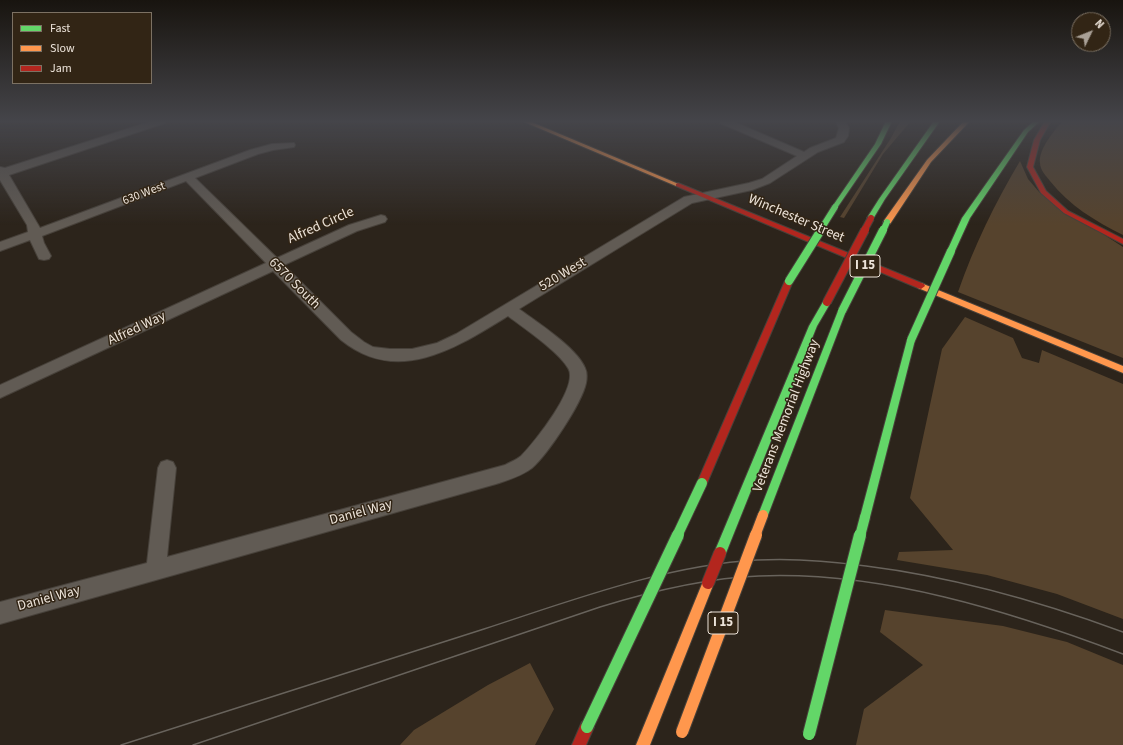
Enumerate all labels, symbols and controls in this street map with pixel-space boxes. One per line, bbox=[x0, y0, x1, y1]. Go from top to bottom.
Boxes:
legend bbox=[12, 12, 152, 84]
north arrow bbox=[1071, 12, 1111, 52]
text: N bbox=[1091, 16, 1107, 32]
text: Fast bbox=[50, 20, 70, 37]
text: Slow bbox=[50, 40, 75, 57]
text: Jam bbox=[50, 60, 72, 77]
street label: 630 West bbox=[121, 179, 167, 209]
street label: Winchester Street bbox=[745, 191, 847, 247]
street label: Alfred Circle bbox=[285, 204, 357, 248]
street label: 520 West bbox=[536, 254, 590, 296]
street label: 6570 South bbox=[265, 255, 323, 313]
road number: I 15 bbox=[850, 255, 880, 277]
street label: Alfred Way bbox=[105, 308, 169, 350]
street label: Veterans Memorial Highway bbox=[750, 337, 824, 495]
street label: Daniel Way bbox=[328, 497, 394, 529]
street label: Daniel Way bbox=[16, 583, 82, 615]
road number: I 15 bbox=[708, 612, 738, 634]

